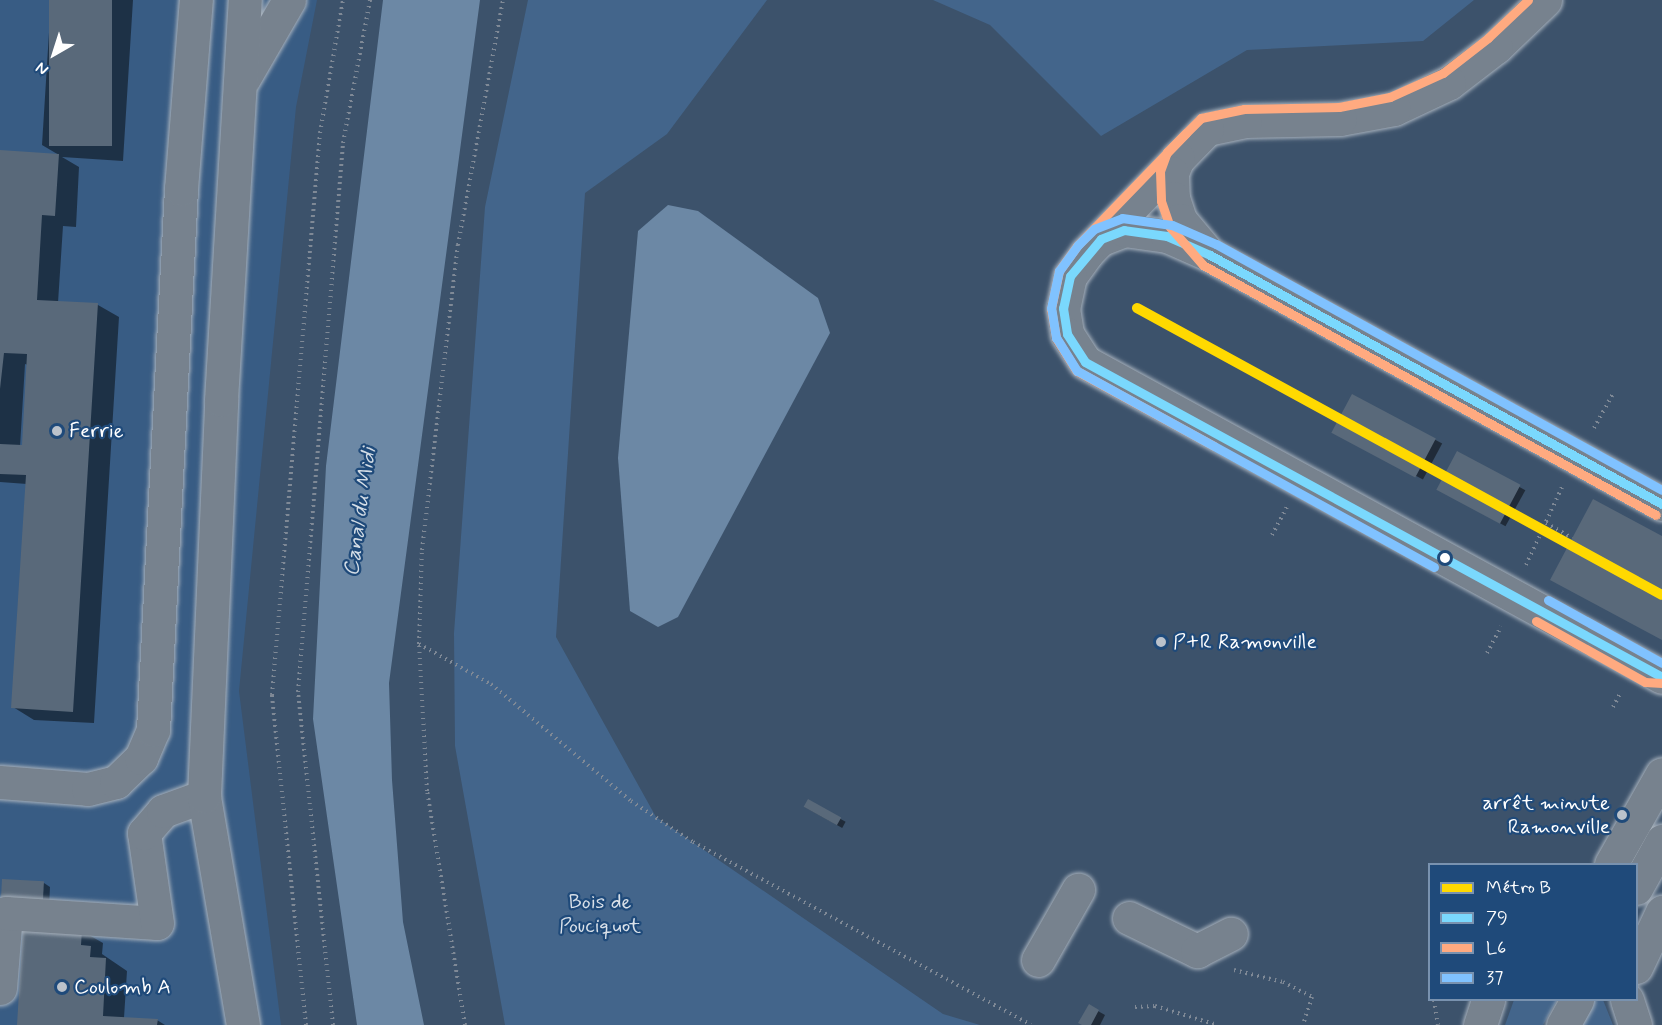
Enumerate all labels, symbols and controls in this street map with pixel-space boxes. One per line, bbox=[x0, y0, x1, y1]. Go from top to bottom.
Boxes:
north arrow bbox=[24, 24, 84, 84]
text: N bbox=[32, 57, 53, 80]
place label: Ferrie bbox=[69, 418, 124, 444]
marker: Ferrie bbox=[50, 424, 64, 438]
water label: Canal du Midi bbox=[339, 448, 383, 576]
unlabelled marker bbox=[1439, 552, 1451, 564]
place label: P+R Ramonville bbox=[1173, 629, 1320, 655]
marker: P+R Ramonville bbox=[1154, 635, 1168, 649]
place label: arrêt minute Ramonville bbox=[1493, 790, 1610, 840]
marker: arrêt minute Ramonville bbox=[1615, 808, 1629, 822]
legend bbox=[1428, 863, 1638, 1001]
text: Métro B bbox=[1486, 876, 1551, 900]
park label: Bois de Pouciquot bbox=[559, 889, 641, 939]
text: 79 bbox=[1486, 906, 1508, 930]
text: L6 bbox=[1486, 936, 1506, 960]
text: 37 bbox=[1486, 966, 1503, 990]
place label: Coulomb A bbox=[74, 974, 171, 1000]
marker: Coulomb A bbox=[55, 980, 69, 994]

